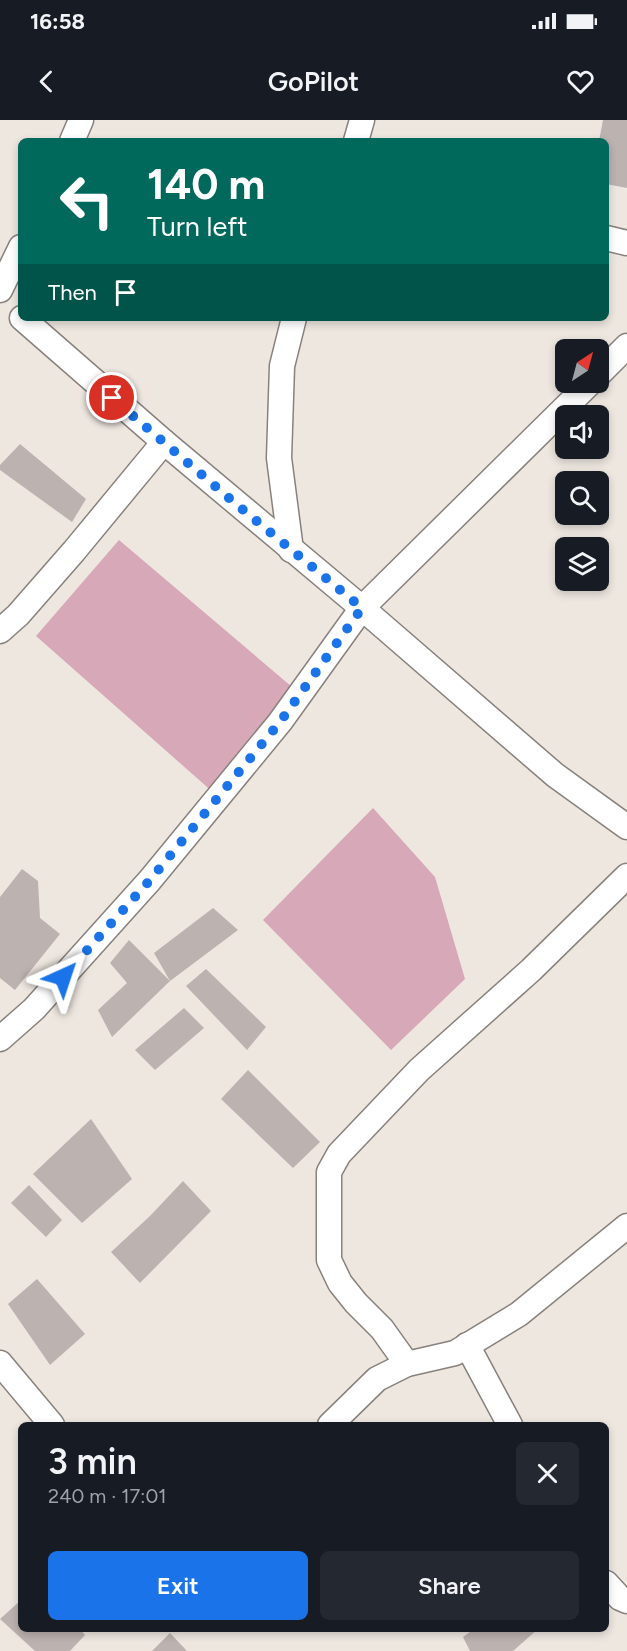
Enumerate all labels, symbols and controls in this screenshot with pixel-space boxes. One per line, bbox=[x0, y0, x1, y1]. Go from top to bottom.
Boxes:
text: 16:58 bbox=[30, 8, 85, 35]
icon: back bbox=[30, 65, 63, 98]
text: GoPilot bbox=[268, 65, 359, 98]
icon: heart bbox=[564, 65, 597, 98]
text: 140 m bbox=[147, 159, 265, 210]
icon: left bbox=[48, 162, 126, 240]
text: Turn left bbox=[147, 210, 247, 243]
icon: arrive bbox=[109, 276, 142, 309]
text: Then bbox=[48, 279, 97, 306]
north arrow bbox=[555, 339, 609, 393]
map controls bbox=[555, 339, 609, 591]
pin bbox=[86, 372, 137, 423]
icon: arrive bbox=[95, 381, 128, 414]
button: sound bbox=[555, 405, 609, 459]
button: search bbox=[555, 471, 609, 525]
button: layers bbox=[555, 537, 609, 591]
position arrow bbox=[31, 945, 95, 1009]
text: 3 min bbox=[48, 1440, 137, 1483]
button: close bbox=[516, 1442, 579, 1505]
text: 240 m · 17:01 bbox=[48, 1484, 166, 1508]
button: Exit bbox=[48, 1551, 308, 1620]
button: Share bbox=[320, 1551, 579, 1620]

